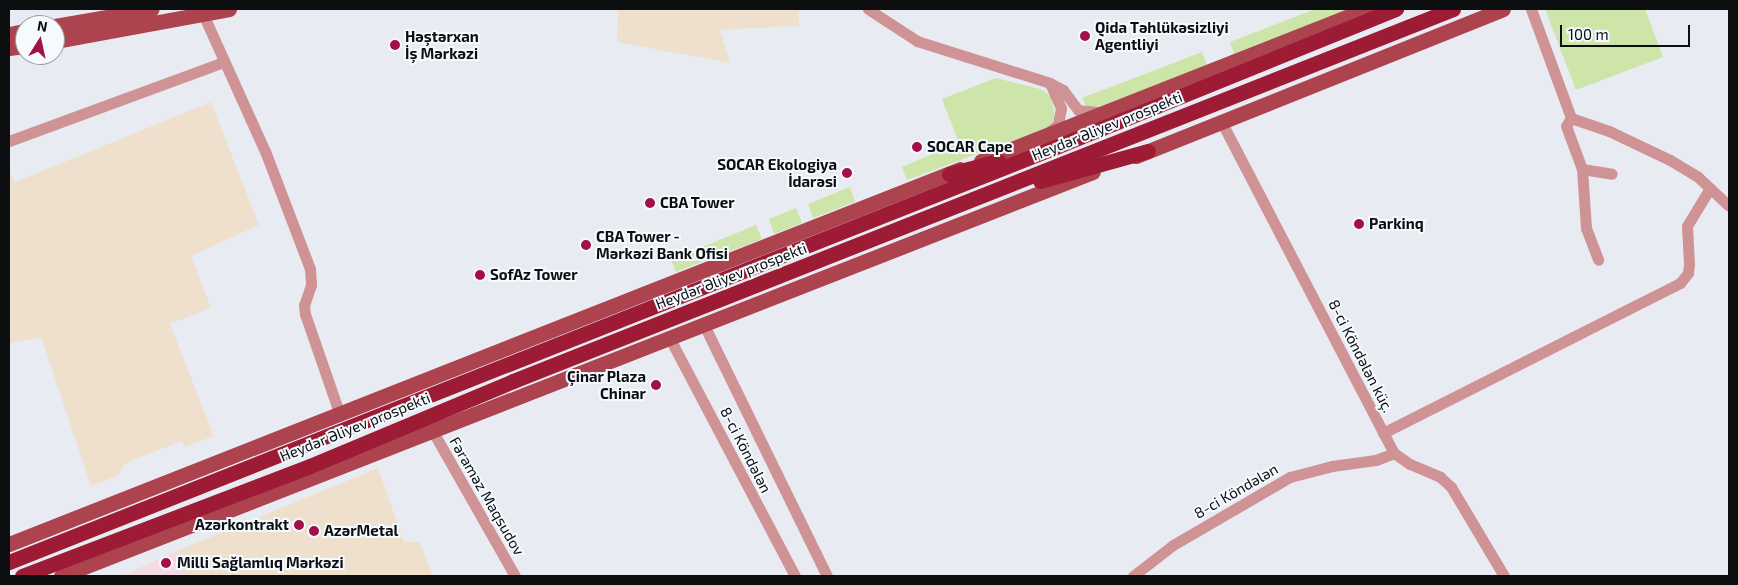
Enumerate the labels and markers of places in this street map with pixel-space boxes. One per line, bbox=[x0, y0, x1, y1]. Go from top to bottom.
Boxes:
place label: Qida Təhlükəsizliyi Agentliyi bbox=[1095, 18, 1229, 53]
place label: Həştərxan İş Mərkəzi bbox=[405, 27, 479, 62]
marker: Qida Təhlükəsizliyi Agentliyi bbox=[1079, 30, 1091, 42]
marker: Həştərxan İş Mərkəzi bbox=[389, 39, 401, 51]
place label: SOCAR Cape bbox=[927, 138, 1012, 156]
marker: SOCAR Cape bbox=[911, 141, 923, 153]
place label: SOCAR Ekologiya İdarəsi bbox=[717, 155, 837, 190]
marker: SOCAR Ekologiya İdarəsi bbox=[841, 167, 853, 179]
place label: CBA Tower bbox=[660, 194, 735, 212]
marker: CBA Tower bbox=[644, 197, 656, 209]
place label: Parkinq bbox=[1369, 215, 1424, 233]
marker: Parkinq bbox=[1353, 218, 1365, 230]
place label: CBA Tower - Mərkəzi Bank Ofisi bbox=[596, 227, 728, 262]
marker: CBA Tower - Mərkəzi Bank Ofisi bbox=[580, 239, 592, 251]
place label: SofAz Tower bbox=[490, 266, 578, 284]
marker: SofAz Tower bbox=[474, 269, 486, 281]
place label: Çinar Plaza Chinar bbox=[567, 367, 646, 402]
marker: Çinar Plaza Chinar bbox=[650, 379, 662, 391]
place label: Azərkontrakt bbox=[195, 516, 289, 534]
marker: Azərkontrakt bbox=[293, 519, 305, 531]
place label: AzərMetal bbox=[324, 522, 398, 540]
marker: AzərMetal bbox=[308, 525, 320, 537]
place label: Milli Sağlamlıq Mərkəzi bbox=[177, 554, 344, 572]
marker: Milli Sağlamlıq Mərkəzi bbox=[159, 556, 173, 570]

